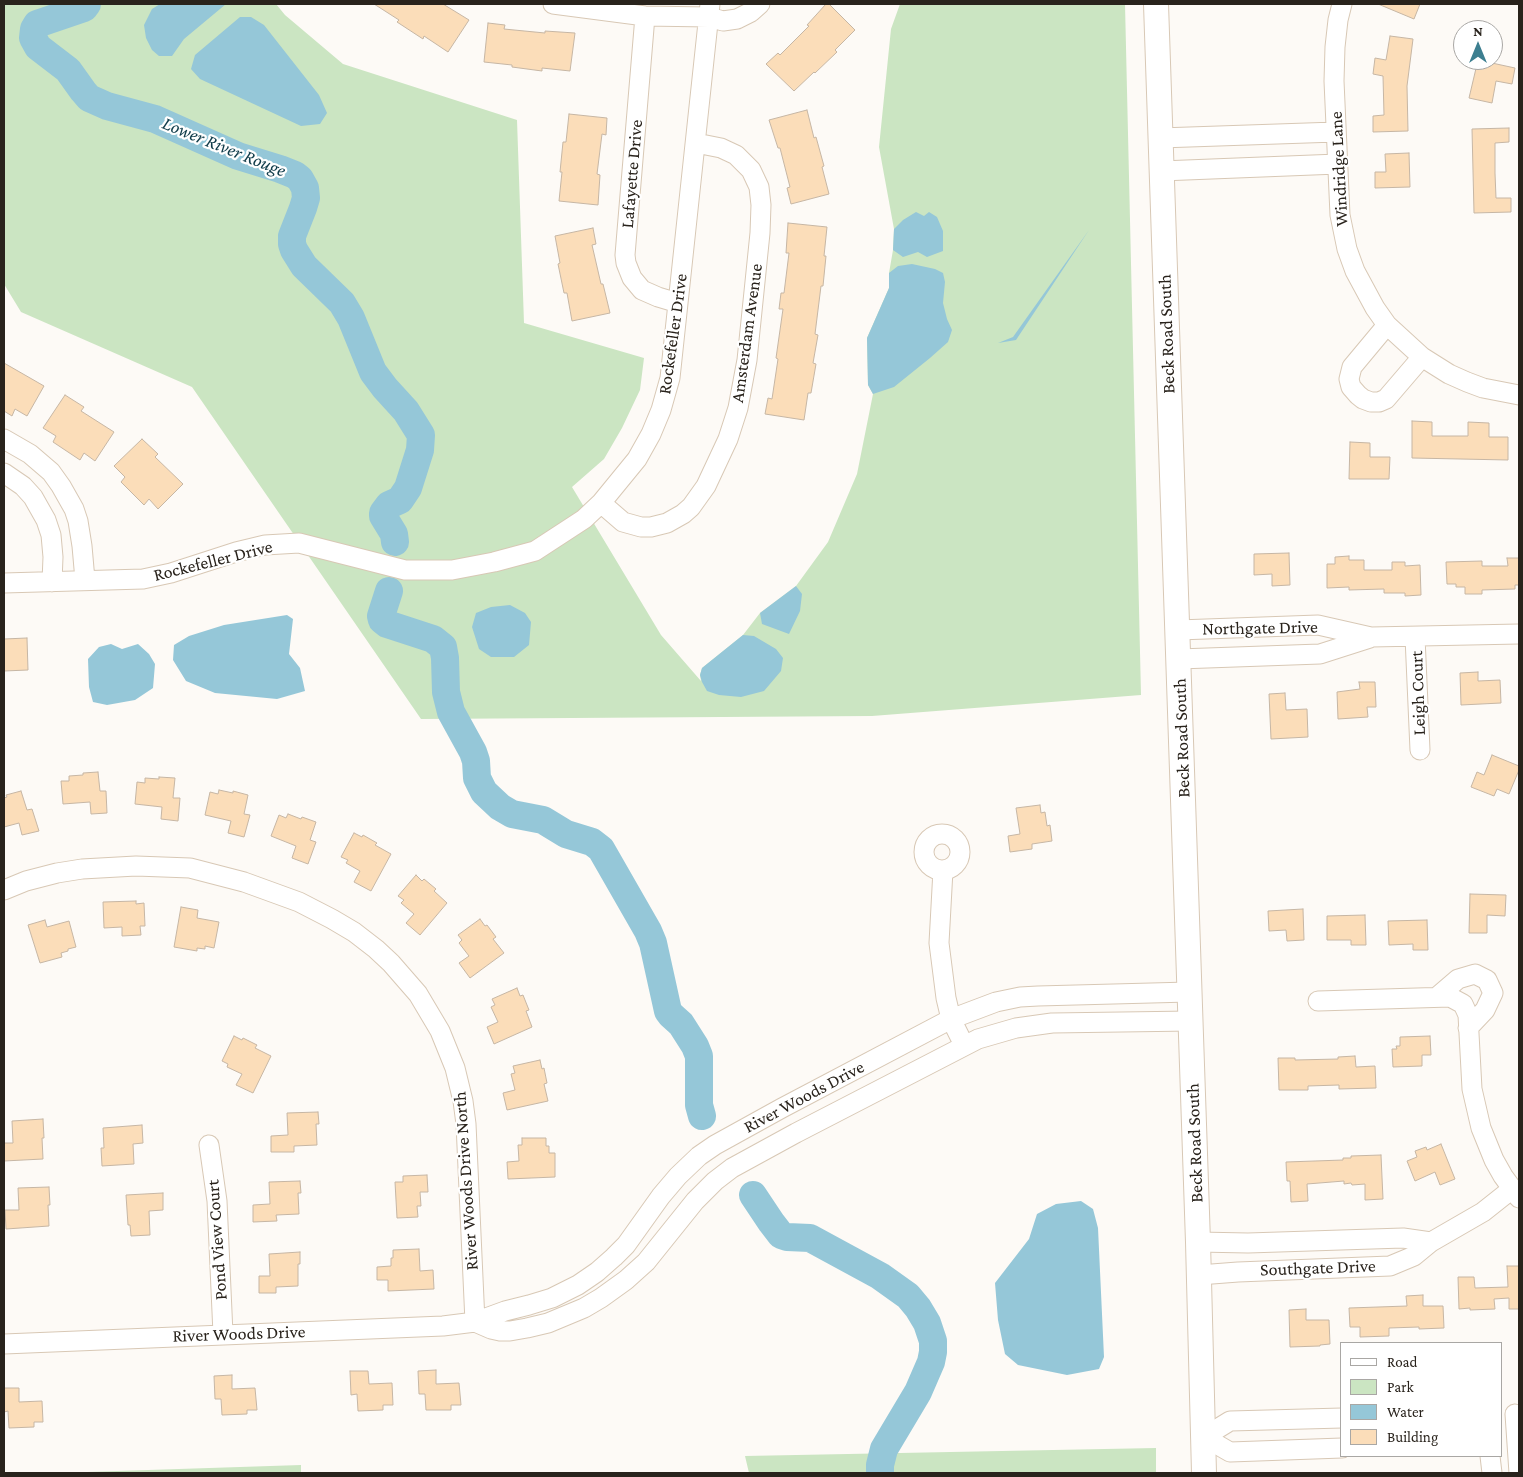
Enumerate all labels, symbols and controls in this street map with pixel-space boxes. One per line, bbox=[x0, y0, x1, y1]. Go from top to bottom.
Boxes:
north arrow bbox=[1453, 20, 1503, 70]
text: N bbox=[1473, 23, 1483, 39]
street label: Windridge Lane bbox=[1325, 111, 1353, 227]
water label: Lower River Rouge bbox=[159, 112, 289, 182]
street label: Lafayette Drive bbox=[616, 119, 648, 229]
street label: Amsterdam Avenue bbox=[727, 262, 767, 404]
street label: Rockefeller Drive bbox=[654, 272, 692, 396]
street label: Beck Road South bbox=[1154, 274, 1180, 394]
street label: Rockefeller Drive bbox=[151, 536, 275, 586]
street label: Northgate Drive bbox=[1202, 616, 1318, 640]
street label: Leigh Court bbox=[1406, 650, 1430, 736]
street label: Beck Road South bbox=[1169, 678, 1195, 798]
street label: River Woods Drive bbox=[740, 1056, 868, 1138]
street label: Beck Road South bbox=[1182, 1083, 1208, 1203]
street label: River Woods Drive North bbox=[449, 1091, 483, 1271]
street label: Pond View Court bbox=[202, 1179, 232, 1301]
street label: Southgate Drive bbox=[1260, 1255, 1376, 1281]
street label: River Woods Drive bbox=[172, 1321, 306, 1347]
legend bbox=[1340, 1342, 1503, 1457]
text: Road bbox=[1387, 1354, 1417, 1370]
text: Park bbox=[1387, 1379, 1414, 1395]
text: Water bbox=[1387, 1404, 1424, 1420]
text: Building bbox=[1387, 1429, 1438, 1445]

